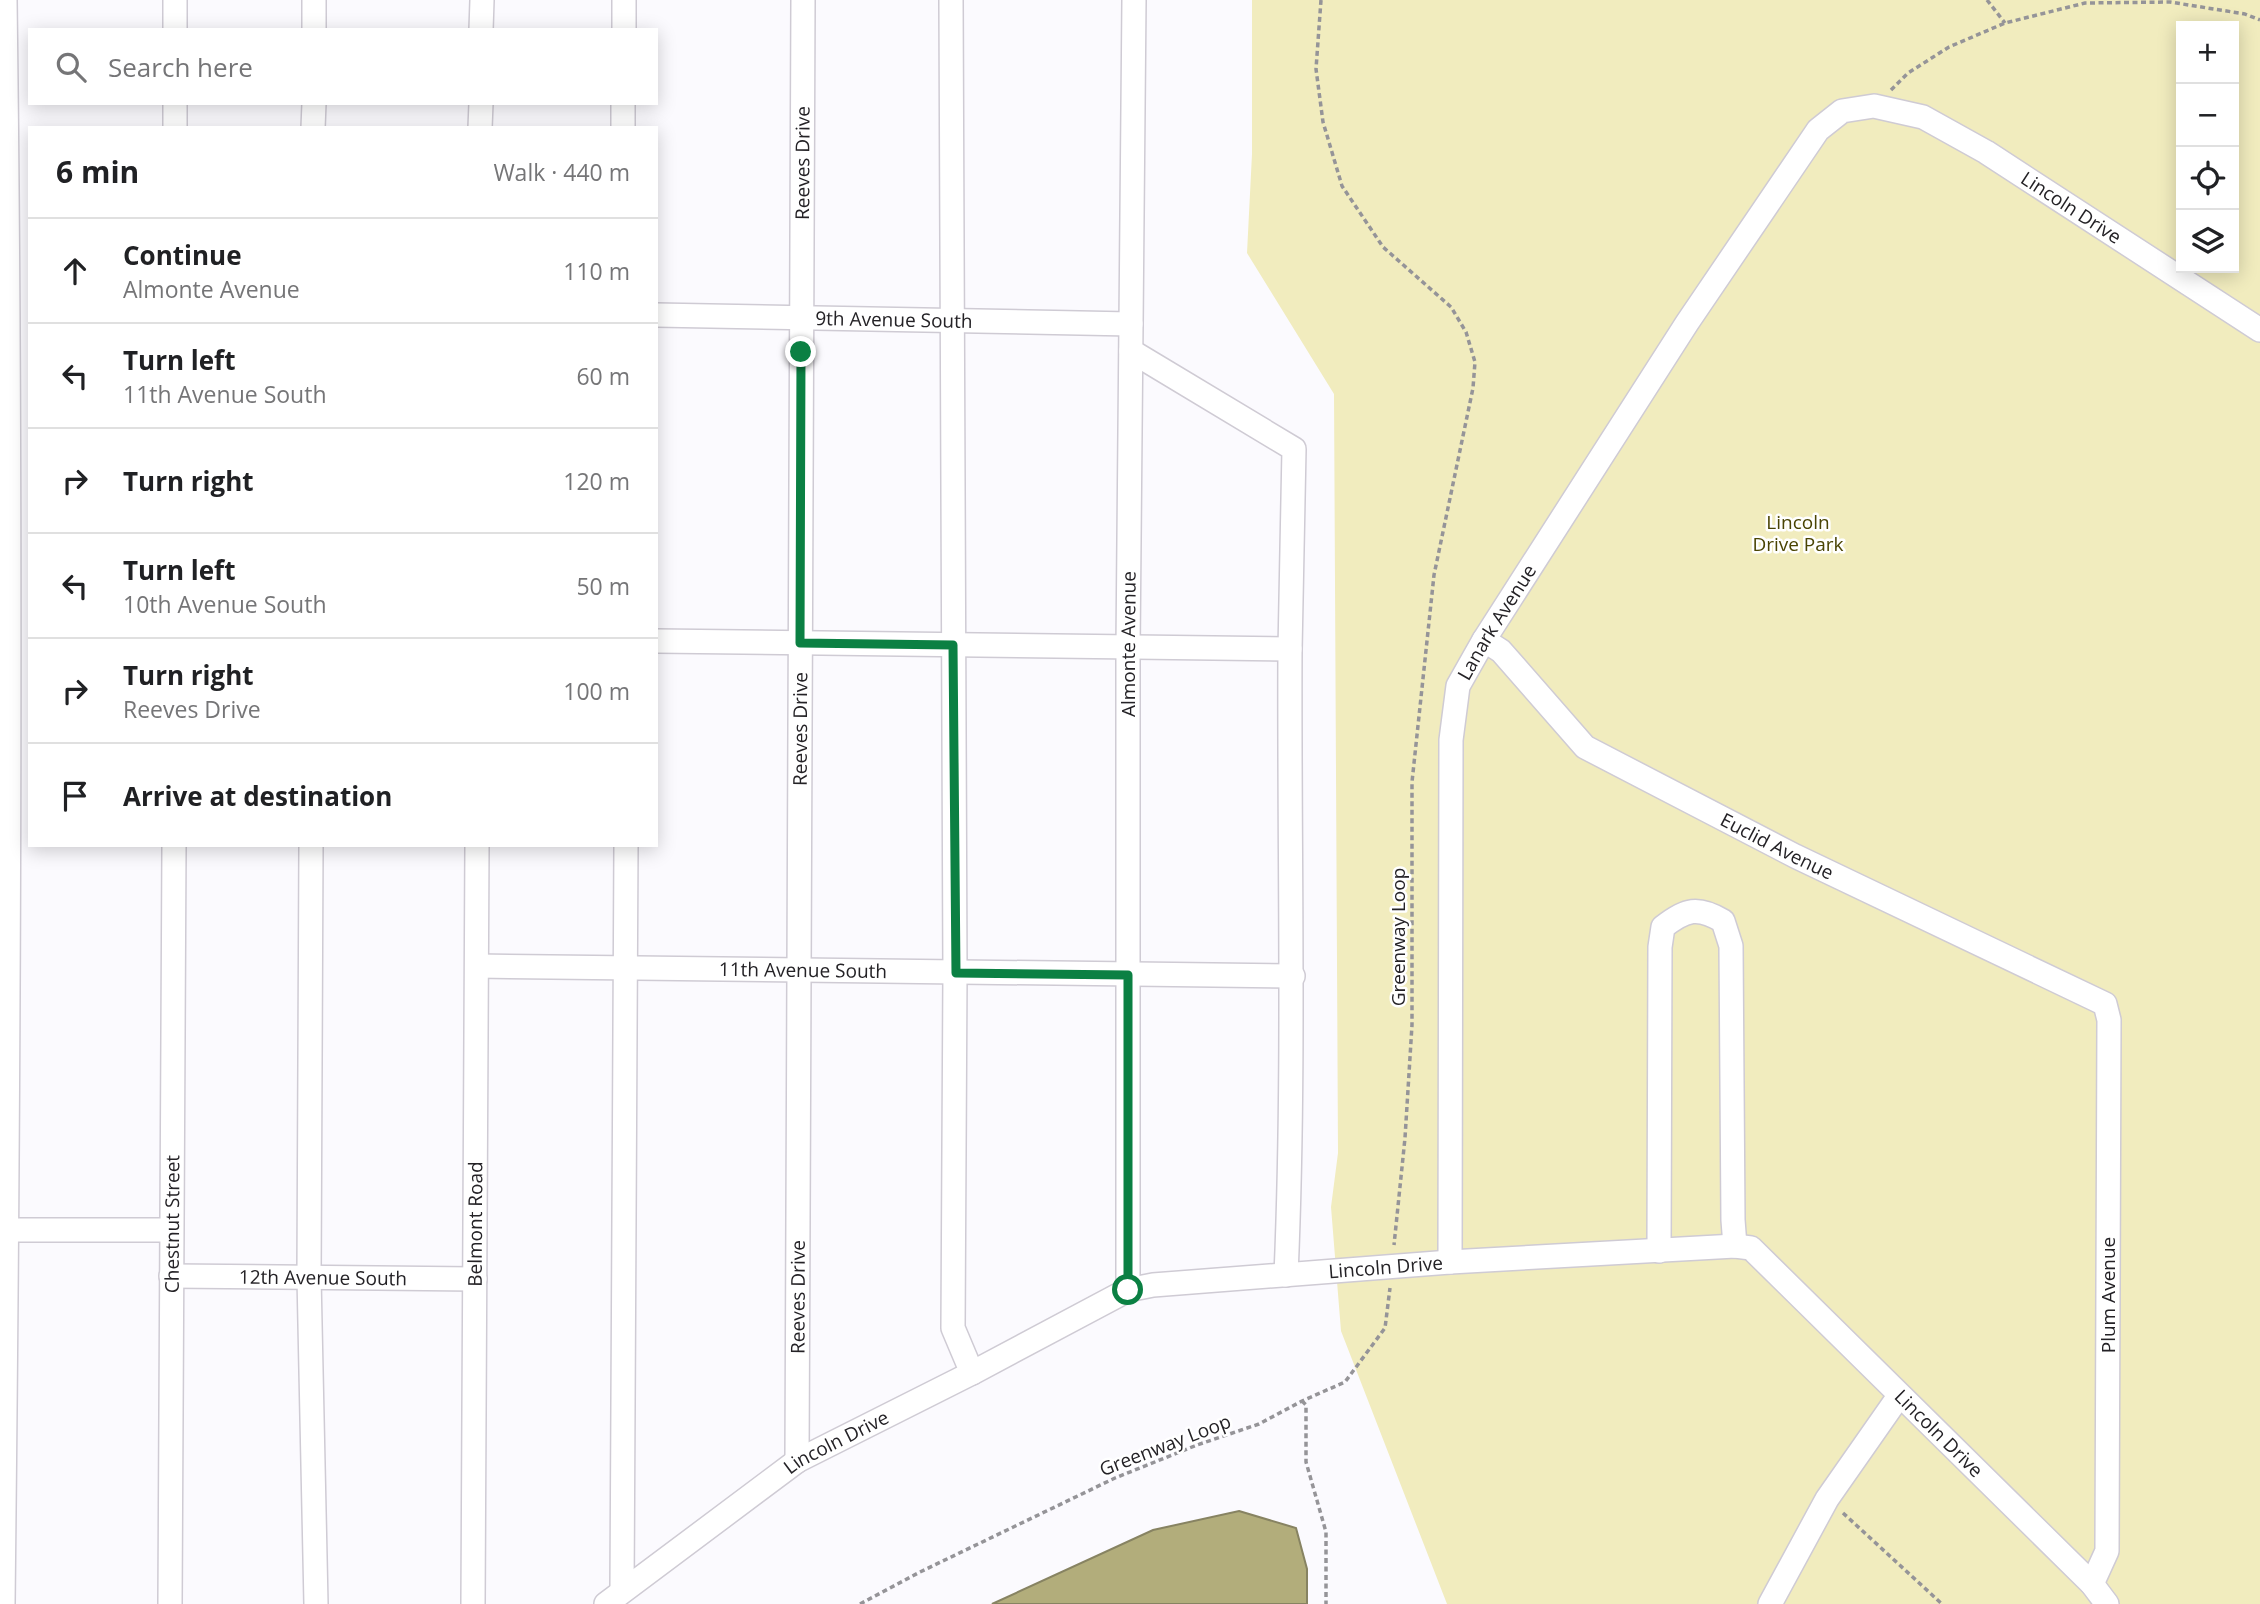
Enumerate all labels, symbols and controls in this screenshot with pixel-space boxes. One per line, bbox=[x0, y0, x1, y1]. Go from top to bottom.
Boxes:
map controls bbox=[2176, 21, 2239, 273]
button: + bbox=[2176, 21, 2239, 84]
search box bbox=[28, 28, 658, 105]
icon: search bbox=[52, 48, 90, 86]
text: Search here bbox=[108, 49, 253, 85]
button: − bbox=[2176, 84, 2239, 147]
street label: Reeves Drive bbox=[789, 106, 816, 220]
button: locate bbox=[2176, 147, 2239, 210]
text: 6 min bbox=[56, 151, 139, 192]
text: Walk · 440 m bbox=[493, 156, 630, 188]
street label: Lincoln Drive bbox=[2016, 165, 2127, 250]
button: layers bbox=[2176, 210, 2239, 273]
text: Continue bbox=[123, 237, 242, 273]
icon: ahead bbox=[56, 252, 94, 290]
text: 110 m bbox=[563, 255, 630, 287]
text: Almonte Avenue bbox=[123, 273, 300, 305]
street label: 9th Avenue South bbox=[815, 305, 973, 334]
route end bbox=[785, 336, 816, 367]
text: Turn left bbox=[123, 342, 235, 378]
icon: left bbox=[56, 357, 94, 395]
text: 60 m bbox=[576, 360, 630, 392]
text: 11th Avenue South bbox=[123, 378, 327, 410]
icon: right bbox=[56, 462, 94, 500]
text: Turn right bbox=[123, 463, 254, 499]
text: 120 m bbox=[563, 465, 630, 497]
park label: Lincoln Drive Park bbox=[1752, 509, 1844, 557]
text: Turn left bbox=[123, 552, 235, 588]
street label: Lanark Avenue bbox=[1451, 559, 1542, 685]
icon: left bbox=[56, 567, 94, 605]
text: 50 m bbox=[576, 570, 630, 602]
street label: Almonte Avenue bbox=[1115, 571, 1142, 717]
text: 10th Avenue South bbox=[123, 588, 327, 620]
text: Turn right bbox=[123, 657, 254, 693]
icon: right bbox=[56, 672, 94, 710]
street label: Reeves Drive bbox=[787, 672, 813, 786]
text: 100 m bbox=[563, 675, 630, 707]
text: Reeves Drive bbox=[123, 693, 261, 725]
icon: arrive bbox=[56, 777, 94, 815]
text: Arrive at destination bbox=[123, 778, 392, 814]
street label: Euclid Avenue bbox=[1716, 807, 1838, 886]
street label: Greenway Loop bbox=[1385, 868, 1411, 1006]
street label: 11th Avenue South bbox=[719, 956, 887, 984]
street label: Chestnut Street bbox=[159, 1155, 185, 1293]
street label: Belmont Road bbox=[462, 1161, 488, 1287]
street label: Plum Avenue bbox=[2095, 1237, 2121, 1353]
street label: Reeves Drive bbox=[784, 1240, 811, 1354]
street label: Lincoln Drive bbox=[1327, 1250, 1444, 1284]
street label: 12th Avenue South bbox=[239, 1264, 407, 1291]
route start bbox=[1112, 1274, 1143, 1305]
street label: Lincoln Drive bbox=[1889, 1384, 1989, 1483]
street label: Lincoln Drive bbox=[778, 1404, 893, 1480]
street label: Greenway Loop bbox=[1096, 1408, 1234, 1482]

